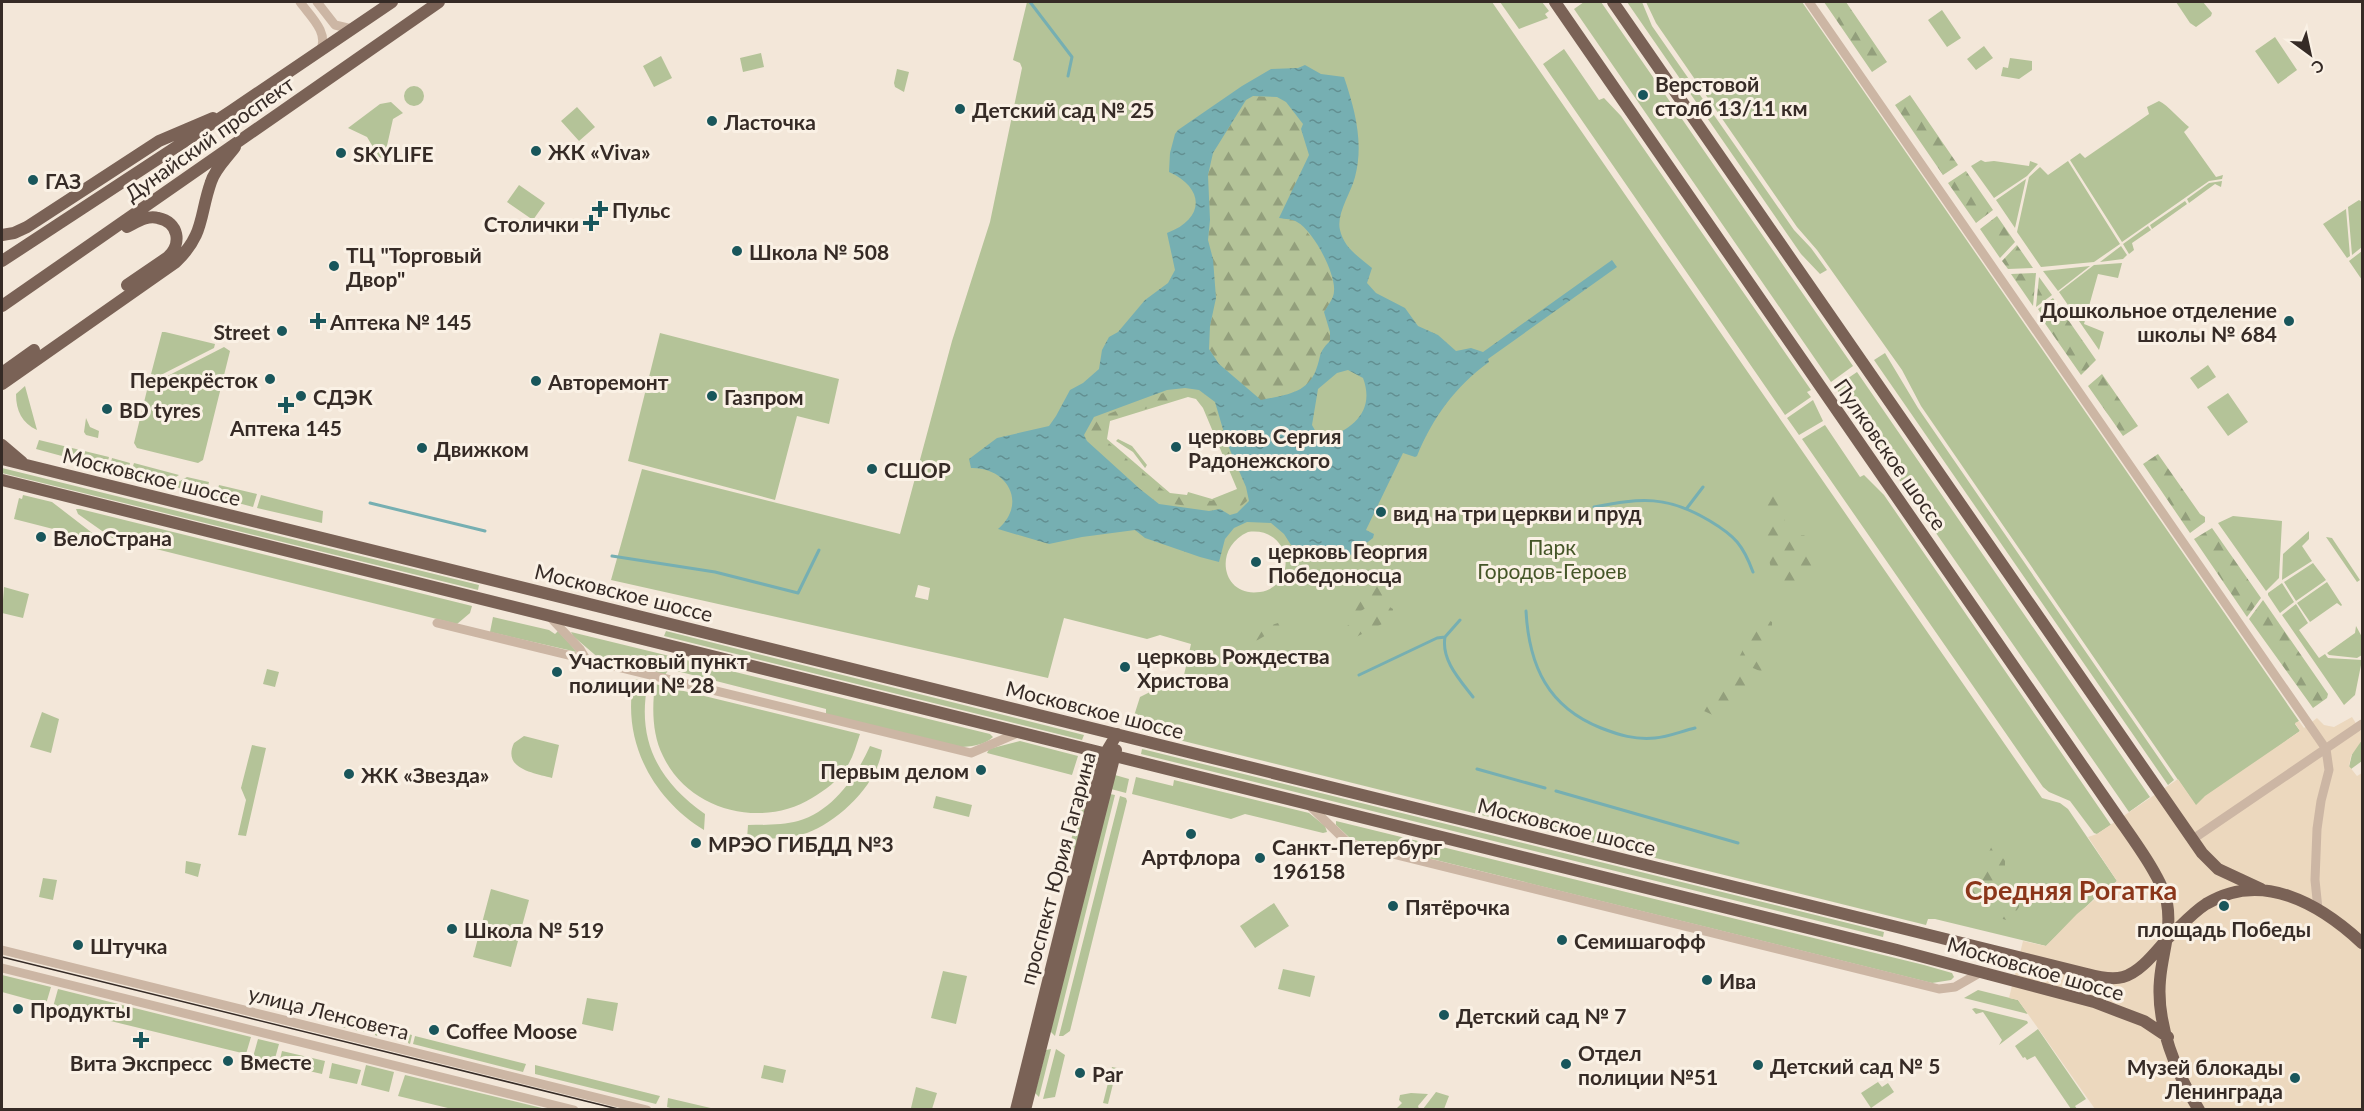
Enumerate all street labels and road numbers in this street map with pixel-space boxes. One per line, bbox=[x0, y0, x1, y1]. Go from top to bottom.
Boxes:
street label: Дунайский проспект bbox=[119, 70, 299, 206]
street label: Пулковское шоссе bbox=[1829, 374, 1953, 534]
street label: Московское шоссе bbox=[60, 442, 244, 510]
street label: Московское шоссе bbox=[532, 558, 716, 626]
street label: Московское шоссе bbox=[1003, 675, 1187, 743]
street label: проспект Юрия Гагарина bbox=[1014, 749, 1100, 987]
street label: Московское шоссе bbox=[1475, 792, 1659, 860]
street label: Московское шоссе bbox=[1945, 931, 2127, 1005]
street label: улица Ленсовета bbox=[246, 980, 412, 1044]

